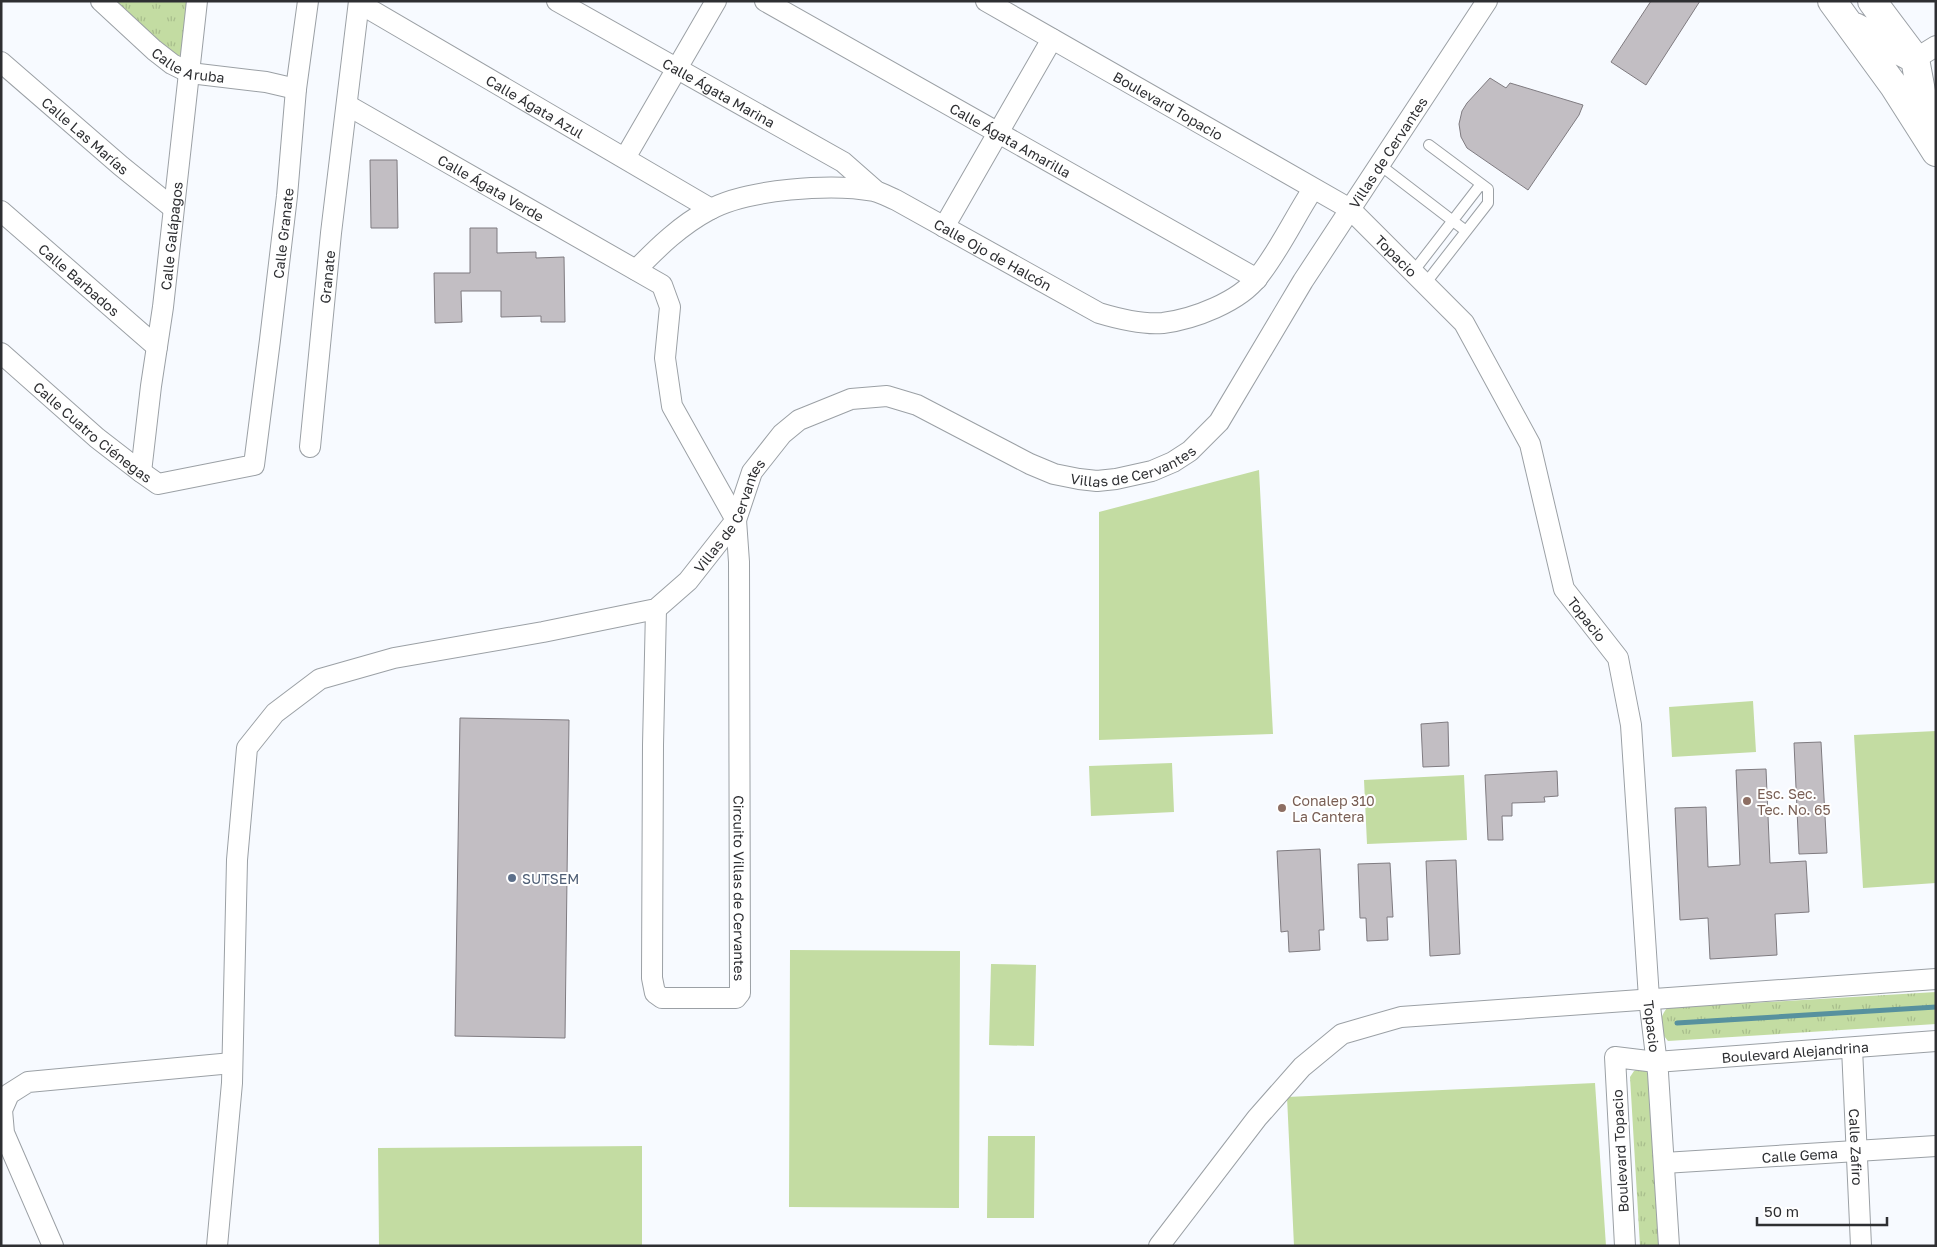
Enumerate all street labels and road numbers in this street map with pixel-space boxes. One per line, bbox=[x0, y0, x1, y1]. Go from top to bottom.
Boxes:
street label: Calle Aruba bbox=[149, 43, 226, 86]
street label: Calle Ágata Marina bbox=[660, 54, 778, 131]
street label: Boulevard Topacio bbox=[1111, 67, 1226, 143]
street label: Calle Ágata Azul bbox=[483, 71, 587, 141]
street label: Calle Las Marías bbox=[39, 93, 132, 178]
street label: Villas de Cervantes bbox=[1345, 93, 1430, 211]
street label: Calle Ágata Amarilla bbox=[947, 99, 1074, 181]
street label: Calle Ágata Verde bbox=[435, 150, 547, 224]
street label: Calle Galápagos bbox=[156, 181, 185, 291]
street label: Calle Granate bbox=[269, 187, 296, 280]
street label: Calle Ojo de Halcón bbox=[931, 215, 1055, 294]
street label: Topacio bbox=[1372, 231, 1421, 280]
street label: Calle Barbados bbox=[35, 240, 123, 319]
street label: Granate bbox=[316, 249, 338, 304]
street label: Calle Cuatro Ciénegas bbox=[30, 378, 155, 486]
street label: Villas de Cervantes bbox=[1069, 442, 1199, 490]
street label: Villas de Cervantes bbox=[690, 455, 768, 575]
street label: Topacio bbox=[1565, 593, 1610, 645]
street label: Circuito Villas de Cervantes bbox=[731, 795, 748, 981]
street label: Topacio bbox=[1641, 999, 1664, 1053]
street label: Boulevard Alejandrina bbox=[1721, 1038, 1869, 1066]
street label: Boulevard Topacio bbox=[1608, 1089, 1632, 1213]
street label: Calle Zafiro bbox=[1846, 1108, 1867, 1186]
street label: Calle Gema bbox=[1761, 1144, 1838, 1165]

